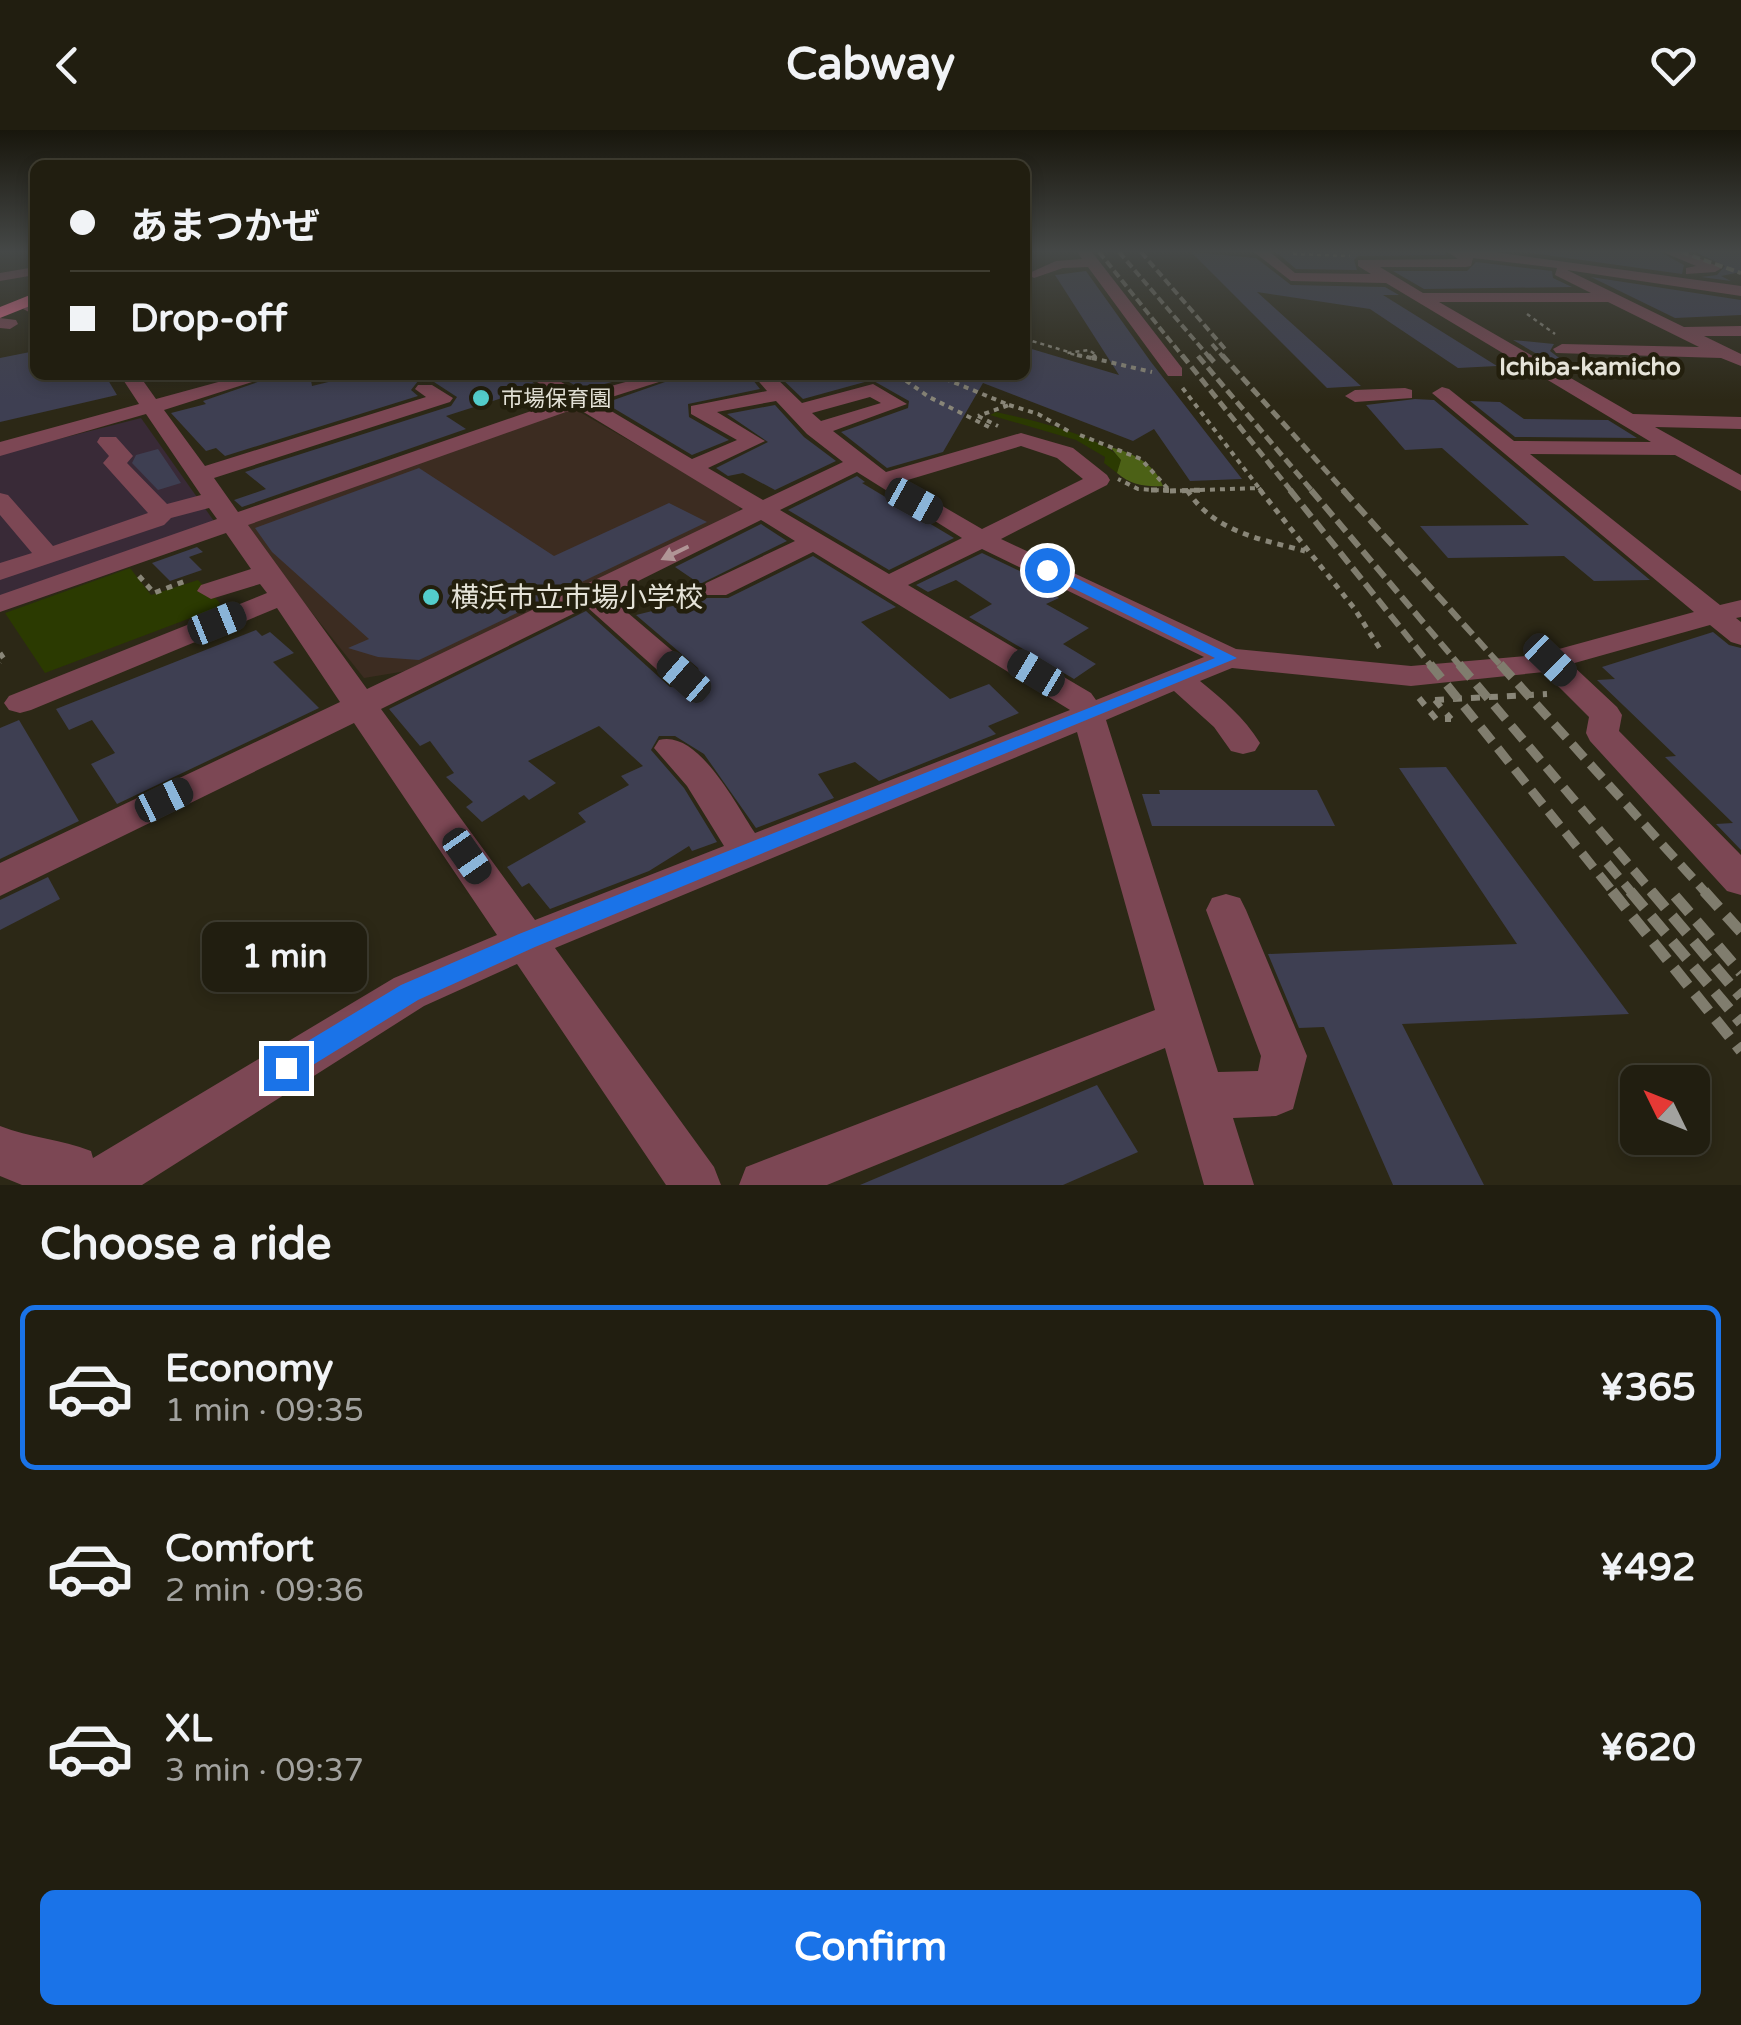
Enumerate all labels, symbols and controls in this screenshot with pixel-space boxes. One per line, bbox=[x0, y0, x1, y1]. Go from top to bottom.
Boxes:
icon: back bbox=[40, 38, 95, 93]
text: Cabway bbox=[786, 38, 955, 92]
icon: heart bbox=[1646, 38, 1701, 93]
text: あまつかぜ bbox=[130, 204, 320, 250]
text: Drop-off bbox=[130, 296, 287, 342]
district label: Ichiba-kamicho bbox=[1499, 352, 1681, 382]
place label: 市場保育園 bbox=[501, 386, 611, 412]
marker: 市場保育園 bbox=[470, 387, 492, 409]
car bbox=[880, 473, 948, 529]
one-way arrow bbox=[660, 545, 689, 562]
route start bbox=[1025, 548, 1070, 593]
place label: 横浜市立市場小学校 bbox=[451, 581, 703, 615]
marker: 横浜市立市場小学校 bbox=[420, 586, 442, 608]
car bbox=[184, 598, 250, 648]
car bbox=[1518, 628, 1582, 692]
car bbox=[1003, 645, 1069, 701]
car bbox=[652, 646, 716, 708]
car bbox=[130, 773, 198, 827]
car bbox=[438, 823, 496, 889]
callout: 1 min bbox=[204, 923, 368, 993]
text: 1 min bbox=[242, 938, 327, 976]
route end bbox=[264, 1046, 309, 1091]
north arrow bbox=[1620, 1065, 1710, 1155]
map controls bbox=[1620, 1065, 1710, 1155]
text: Choose a ride bbox=[40, 1218, 331, 1272]
icon: car bbox=[45, 1343, 135, 1433]
text: Economy bbox=[165, 1346, 333, 1392]
text: ¥365 bbox=[1599, 1365, 1696, 1411]
text: 1 min · 09:35 bbox=[165, 1392, 364, 1430]
icon: car bbox=[45, 1523, 135, 1613]
text: Comfort bbox=[165, 1526, 314, 1572]
text: ¥492 bbox=[1599, 1545, 1696, 1591]
text: 2 min · 09:36 bbox=[165, 1572, 364, 1610]
icon: car bbox=[45, 1703, 135, 1793]
text: XL bbox=[165, 1706, 212, 1752]
text: ¥620 bbox=[1599, 1725, 1696, 1771]
text: 3 min · 09:37 bbox=[165, 1752, 364, 1790]
button: Confirm bbox=[40, 1890, 1701, 2005]

